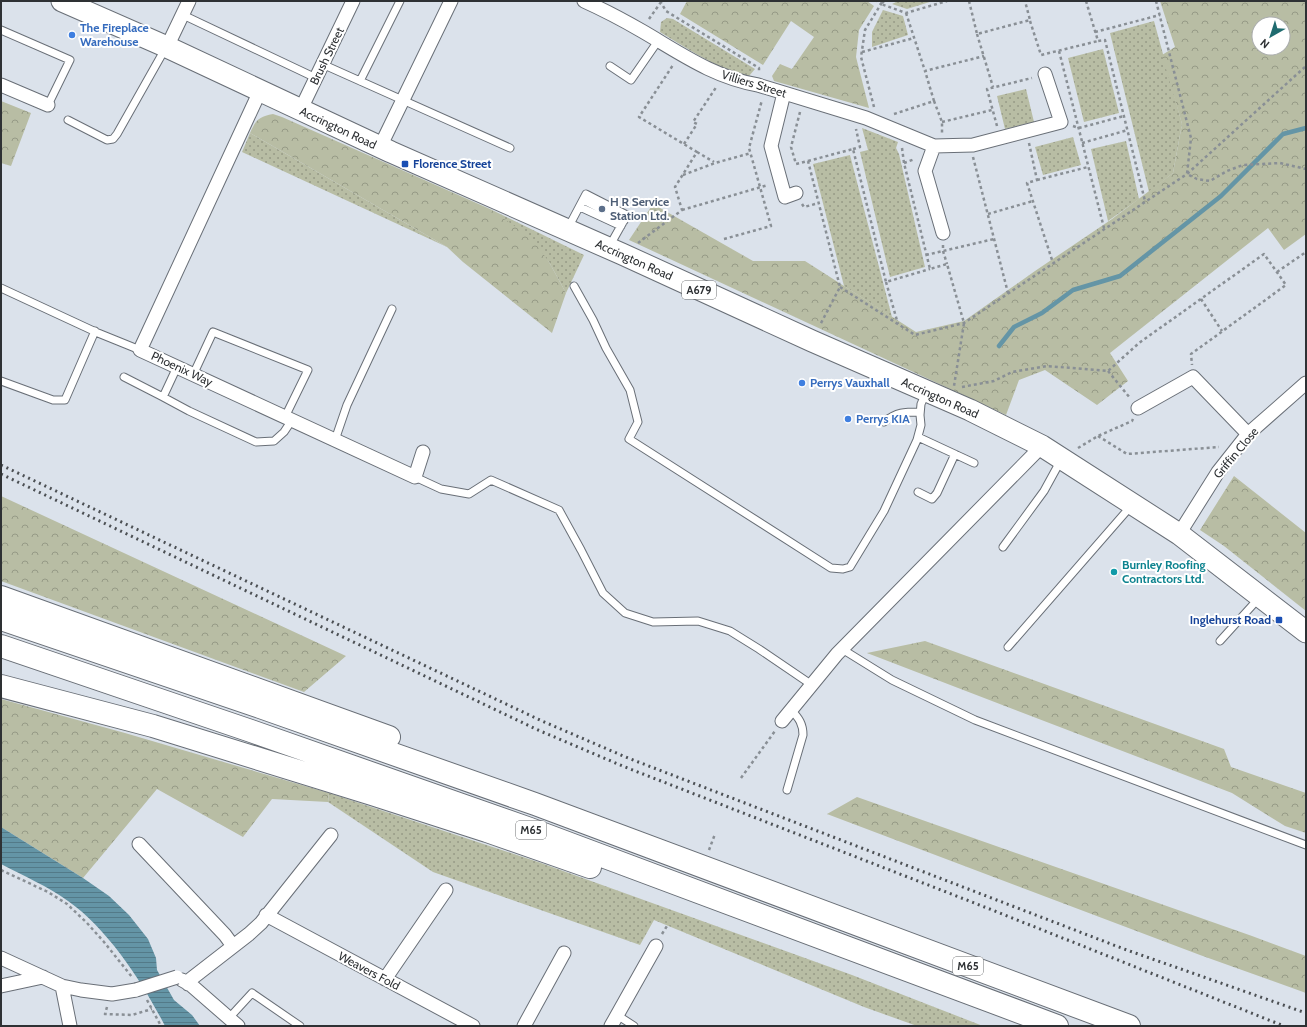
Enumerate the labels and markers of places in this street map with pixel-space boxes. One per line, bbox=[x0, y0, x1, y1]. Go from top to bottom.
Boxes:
place label: The Fireplace Warehouse bbox=[80, 20, 149, 49]
marker: The Fireplace Warehouse bbox=[67, 30, 77, 40]
place label: Florence Street bbox=[413, 156, 491, 171]
marker: Florence Street bbox=[400, 159, 410, 169]
place label: H R Service Station Ltd. bbox=[610, 194, 670, 223]
marker: H R Service Station Ltd. bbox=[597, 204, 607, 214]
place label: Perrys Vauxhall bbox=[810, 375, 890, 390]
marker: Perrys Vauxhall bbox=[797, 378, 807, 388]
place label: Perrys KIA bbox=[856, 411, 910, 426]
marker: Perrys KIA bbox=[843, 414, 853, 424]
place label: Burnley Roofing Contractors Ltd. bbox=[1122, 557, 1206, 586]
marker: Burnley Roofing Contractors Ltd. bbox=[1109, 567, 1119, 577]
place label: Inglehurst Road bbox=[1190, 612, 1271, 627]
marker: Inglehurst Road bbox=[1274, 615, 1284, 625]

